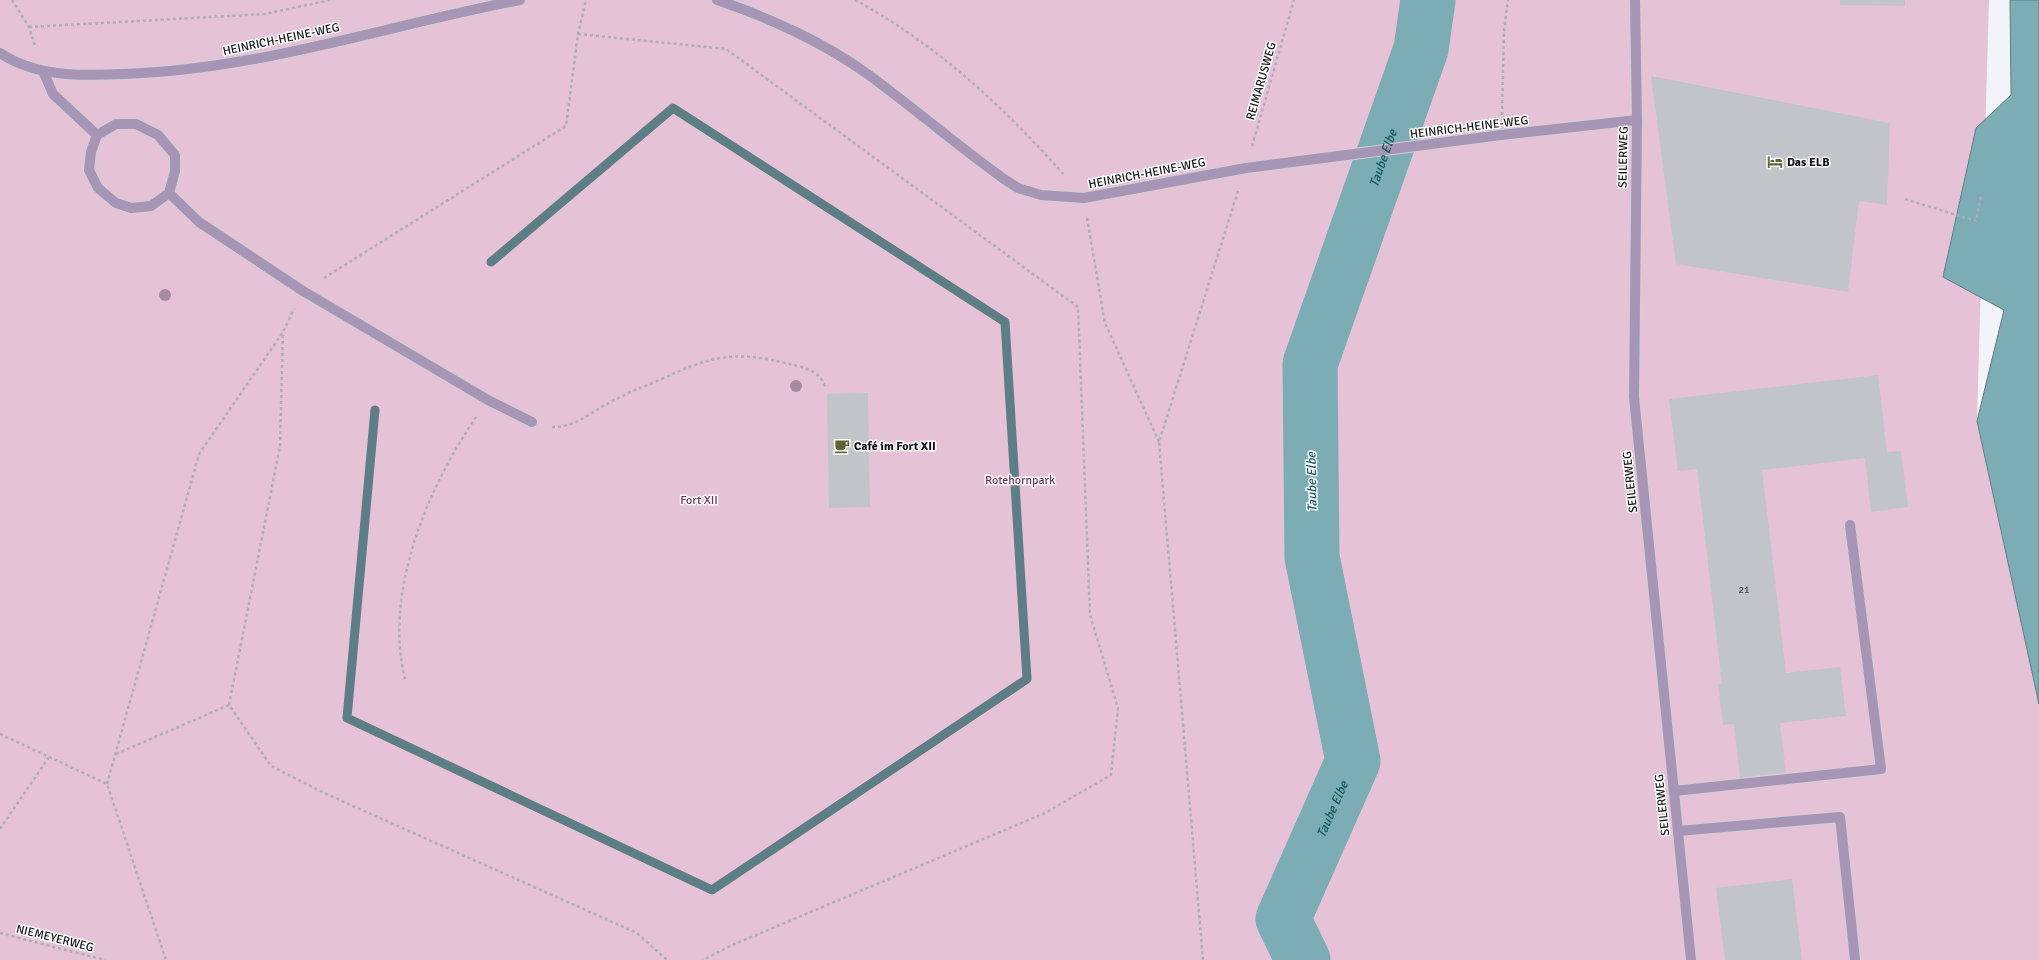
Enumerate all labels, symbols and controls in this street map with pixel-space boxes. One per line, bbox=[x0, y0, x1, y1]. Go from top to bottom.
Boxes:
street label: HEINRICH-HEINE-WEG bbox=[221, 20, 341, 59]
street label: REIMARUSWEG bbox=[1243, 40, 1280, 122]
street label: HEINRICH-HEINE-WEG bbox=[1409, 113, 1529, 142]
water label: Taube Elbe bbox=[1366, 126, 1402, 189]
street label: SEILERWEG bbox=[1615, 126, 1632, 188]
hotel icon: Das ELB bbox=[1766, 153, 1784, 171]
street label: HEINRICH-HEINE-WEG bbox=[1087, 155, 1207, 192]
place label: Das ELB bbox=[1787, 155, 1830, 170]
cafe icon: Café im Fort XII bbox=[833, 437, 851, 455]
place label: Café im Fort XII bbox=[854, 439, 936, 454]
water label: Taube Elbe bbox=[1303, 450, 1321, 512]
street label: SEILERWEG bbox=[1620, 451, 1641, 513]
park label: Rotehornpark bbox=[985, 473, 1055, 488]
park label: Fort XII bbox=[680, 493, 718, 508]
house number: 21 bbox=[1739, 584, 1749, 596]
street label: SEILERWEG bbox=[1652, 774, 1673, 836]
water label: Taube Elbe bbox=[1313, 777, 1353, 840]
street label: NIEMEYERWEG bbox=[14, 922, 95, 955]

